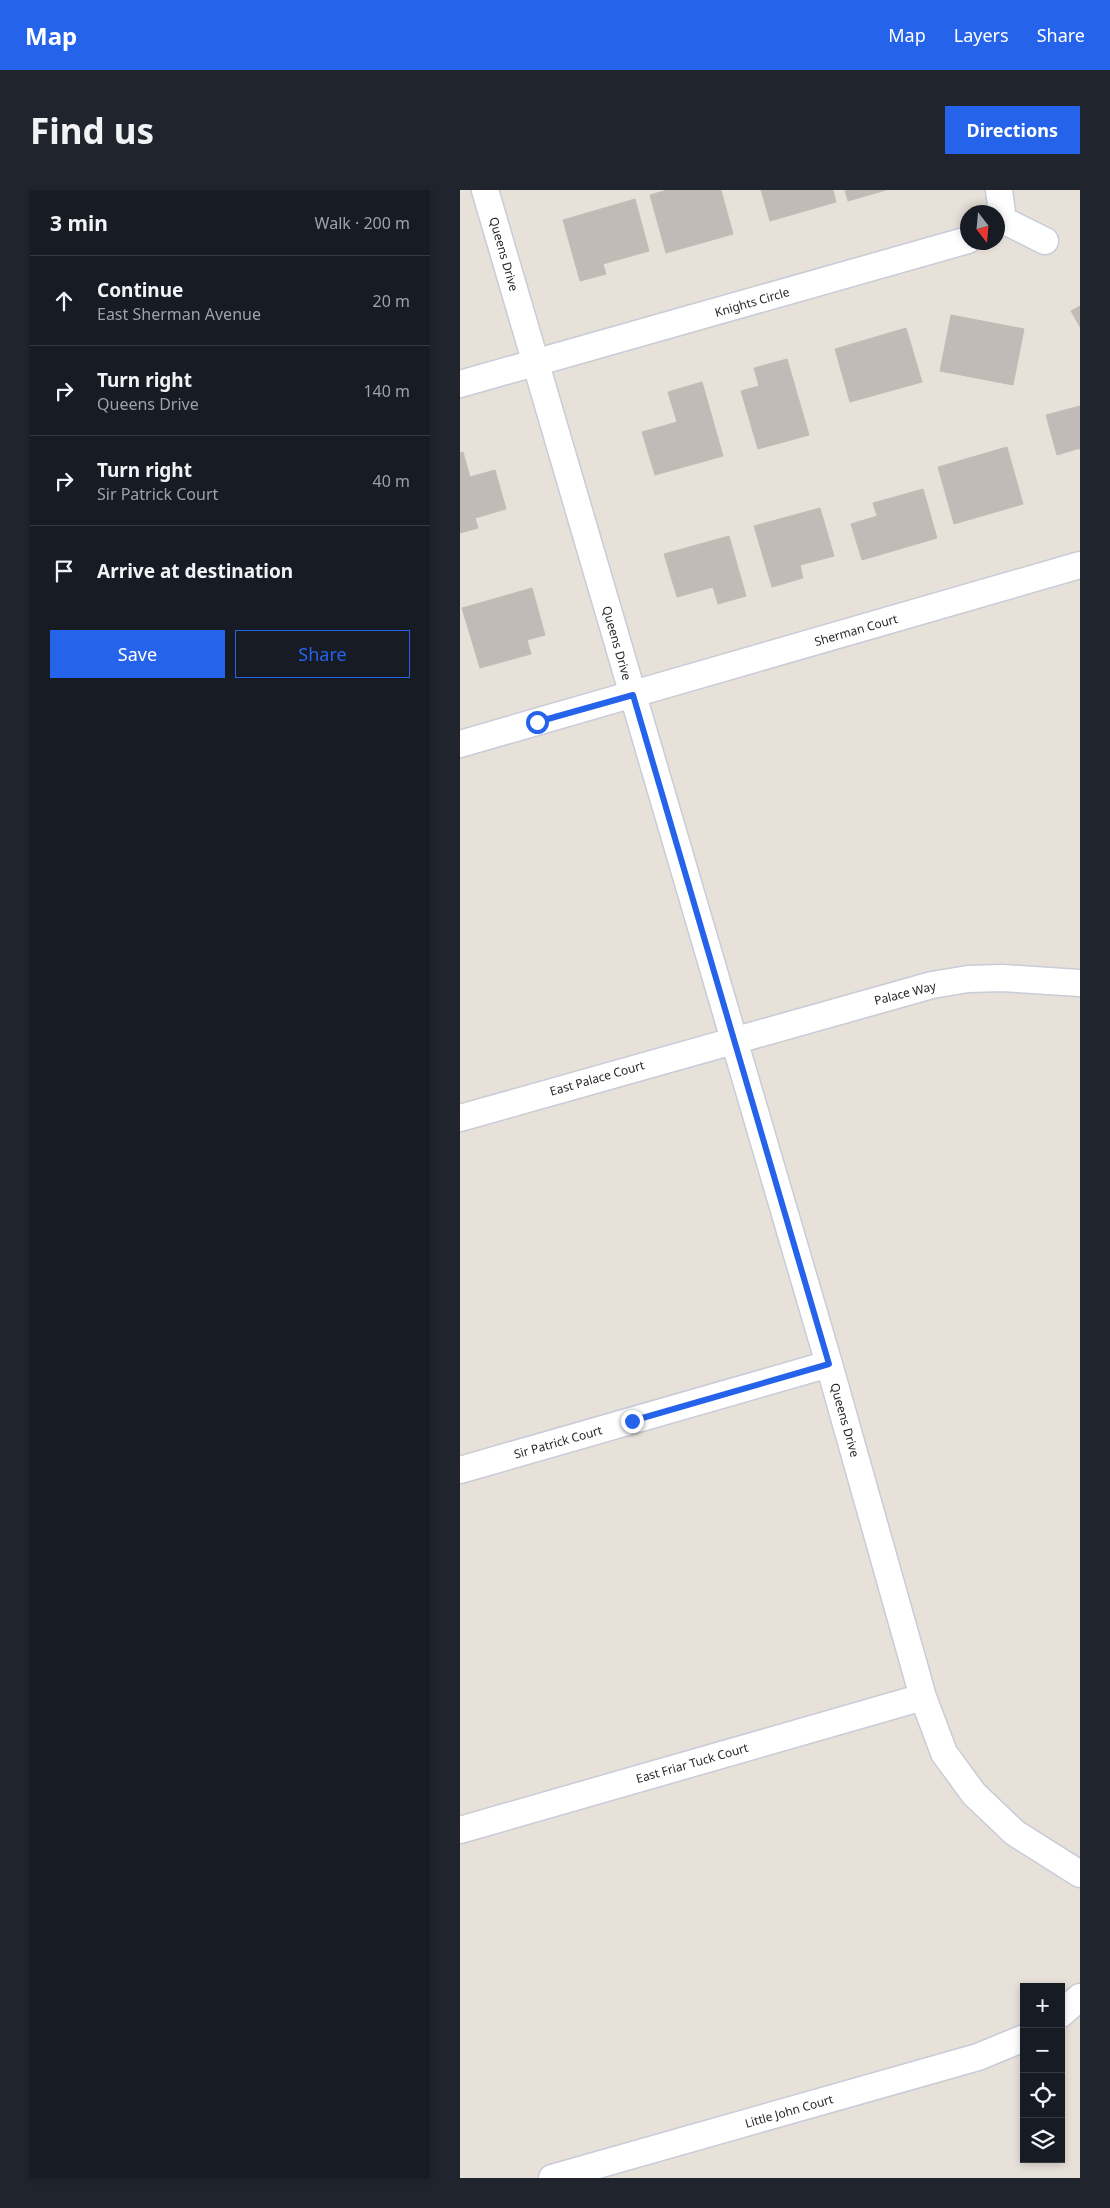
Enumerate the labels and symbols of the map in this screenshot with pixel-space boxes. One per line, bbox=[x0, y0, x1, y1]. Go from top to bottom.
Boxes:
north arrow bbox=[960, 205, 1005, 250]
street label: Queens Drive bbox=[485, 215, 523, 293]
street label: Knights Circle bbox=[713, 283, 792, 321]
street label: Queens Drive bbox=[598, 604, 636, 682]
street label: Sherman Court bbox=[812, 610, 900, 650]
route start bbox=[526, 711, 549, 734]
street label: Palace Way bbox=[872, 977, 939, 1009]
street label: East Palace Court bbox=[548, 1056, 647, 1100]
street label: Queens Drive bbox=[826, 1381, 864, 1459]
route end bbox=[621, 1410, 644, 1433]
street label: Sir Patrick Court bbox=[512, 1421, 605, 1463]
street label: East Friar Tuck Court bbox=[634, 1739, 751, 1787]
street label: Little John Court bbox=[743, 2090, 836, 2132]

